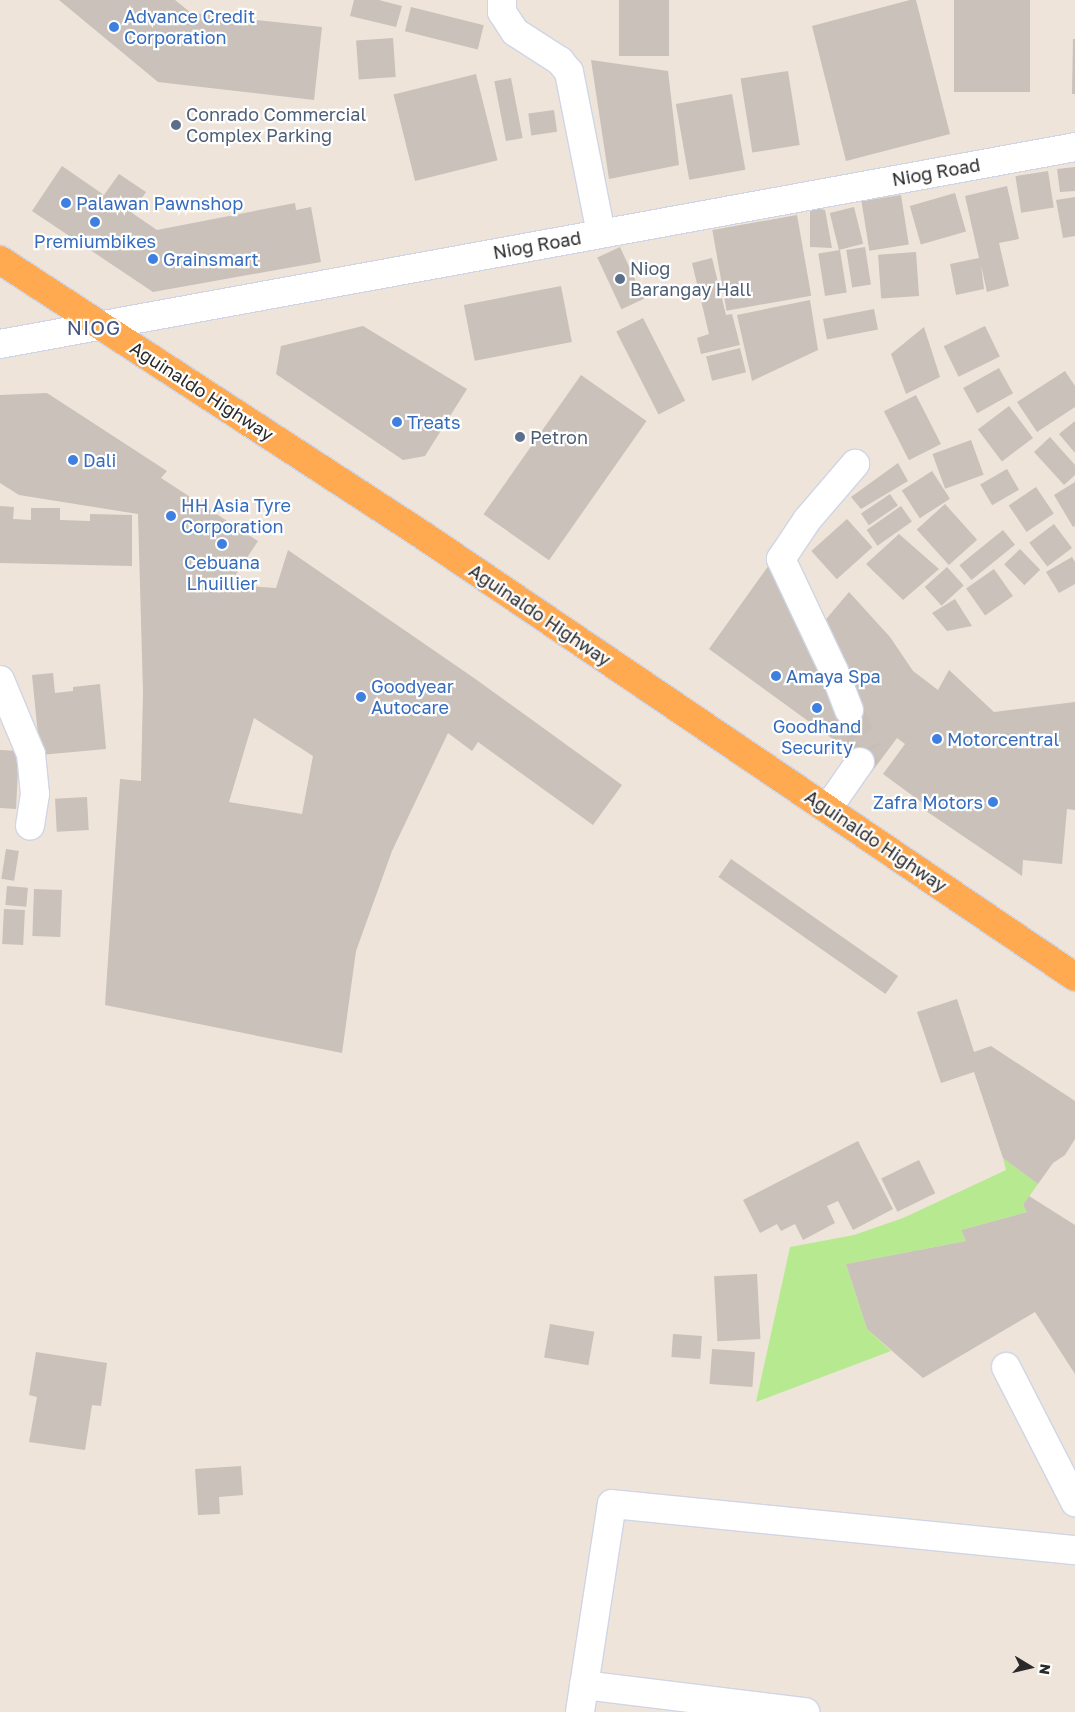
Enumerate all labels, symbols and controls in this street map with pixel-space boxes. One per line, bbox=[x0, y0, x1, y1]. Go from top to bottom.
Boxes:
place label: Advance Credit Corporation bbox=[124, 6, 255, 48]
marker: Advance Credit Corporation bbox=[108, 21, 120, 33]
place label: Conrado Commercial Complex Parking bbox=[186, 104, 366, 146]
marker: Conrado Commercial Complex Parking bbox=[170, 119, 182, 131]
street label: Niog Road bbox=[890, 154, 982, 190]
place label: Palawan Pawnshop bbox=[76, 192, 243, 214]
marker: Palawan Pawnshop bbox=[60, 197, 72, 209]
marker: Premiumbikes bbox=[89, 216, 101, 228]
street label: Niog Road bbox=[491, 227, 583, 263]
place label: Premiumbikes bbox=[34, 230, 156, 252]
place label: Grainsmart bbox=[163, 248, 259, 270]
marker: Grainsmart bbox=[147, 253, 159, 265]
place label: Niog Barangay Hall bbox=[630, 258, 751, 300]
marker: Niog Barangay Hall bbox=[614, 273, 626, 285]
district label: NIOG bbox=[66, 315, 122, 339]
street label: Aguinaldo Highway bbox=[126, 337, 278, 445]
place label: Treats bbox=[407, 411, 461, 433]
marker: Treats bbox=[391, 416, 403, 428]
place label: Petron bbox=[530, 426, 588, 448]
marker: Petron bbox=[514, 431, 526, 443]
place label: Dali bbox=[83, 449, 116, 471]
marker: Dali bbox=[67, 454, 79, 466]
place label: HH Asia Tyre Corporation bbox=[181, 495, 291, 538]
marker: HH Asia Tyre Corporation bbox=[165, 510, 177, 522]
marker: Cebuana Lhuillier bbox=[216, 538, 228, 550]
place label: Cebuana Lhuillier bbox=[184, 552, 260, 594]
street label: Aguinaldo Highway bbox=[465, 560, 615, 670]
place label: Amaya Spa bbox=[786, 665, 881, 687]
marker: Amaya Spa bbox=[770, 670, 782, 682]
place label: Goodyear Autocare bbox=[371, 676, 454, 719]
marker: Goodyear Autocare bbox=[355, 691, 367, 703]
marker: Goodhand Security bbox=[811, 702, 823, 714]
place label: Goodhand Security bbox=[773, 716, 861, 759]
place label: Motorcentral bbox=[947, 728, 1059, 750]
marker: Motorcentral bbox=[931, 733, 943, 745]
street label: Aguinaldo Highway bbox=[801, 786, 951, 896]
place label: Zafra Motors bbox=[873, 791, 983, 813]
marker: Zafra Motors bbox=[987, 796, 999, 808]
north arrow bbox=[1005, 1642, 1055, 1692]
text: N bbox=[1036, 1663, 1055, 1676]

